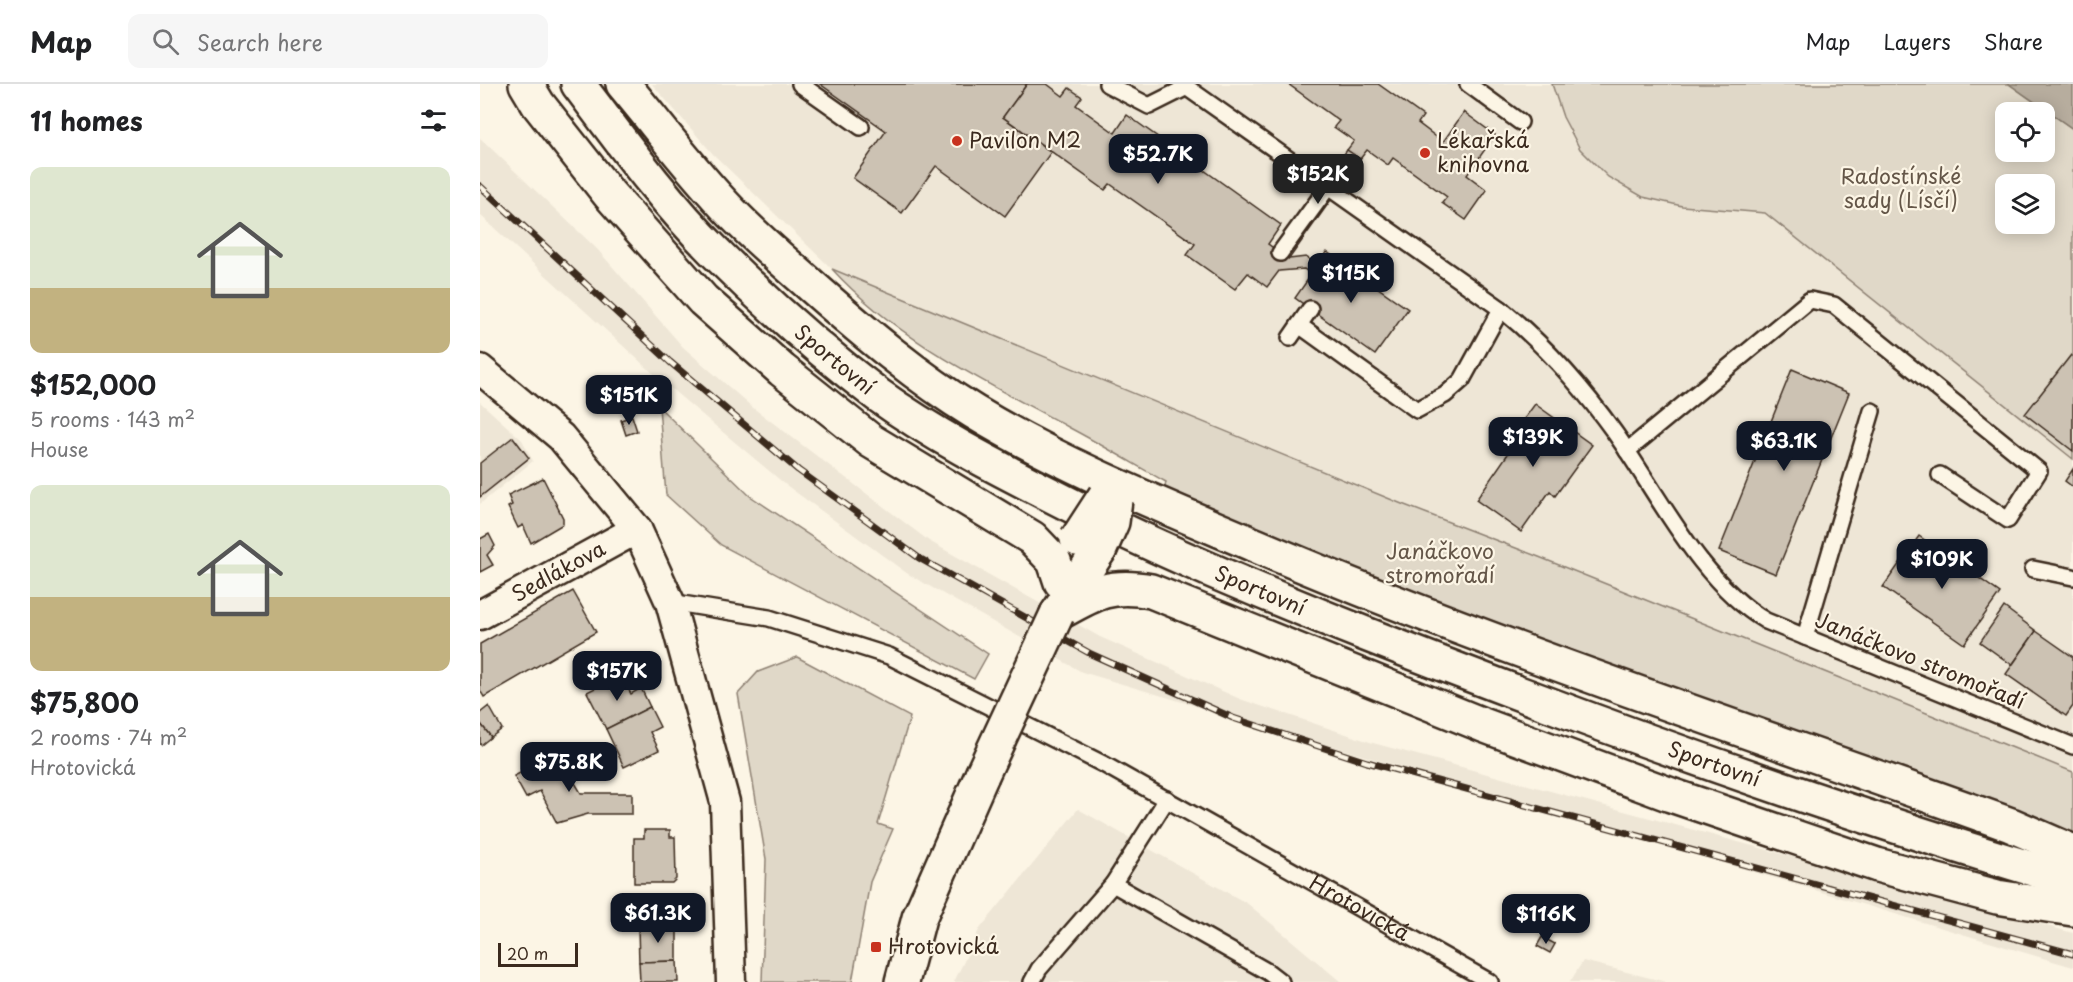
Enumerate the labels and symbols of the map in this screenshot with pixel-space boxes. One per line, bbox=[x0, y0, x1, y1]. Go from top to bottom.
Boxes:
place label: Pavilon M2 bbox=[969, 123, 1081, 155]
place label: Lékařská knihovna bbox=[1437, 123, 1530, 179]
marker: Pavilon M2 bbox=[950, 134, 964, 148]
pin: $52.7K bbox=[1109, 134, 1207, 185]
marker: Lékařská knihovna bbox=[1418, 146, 1432, 160]
pin: $152K bbox=[1276, 154, 1360, 205]
park label: Radostínské sady (Lísčí) bbox=[1841, 159, 1961, 215]
pin: $115K bbox=[1309, 253, 1393, 304]
street label: Sportovní bbox=[788, 316, 883, 401]
pin: $151K bbox=[587, 375, 671, 426]
pin: $139K bbox=[1491, 417, 1575, 468]
pin: $63.1K bbox=[1735, 421, 1833, 472]
street label: Sedlákova bbox=[505, 531, 611, 609]
park label: Janáčkovo stromořadí bbox=[1385, 534, 1495, 590]
pin: $109K bbox=[1900, 539, 1984, 590]
street label: Sportovní bbox=[1210, 556, 1311, 622]
street label: Janáčkovo stromořadí bbox=[1811, 602, 2031, 716]
pin: $157K bbox=[575, 651, 659, 702]
street label: Sportovní bbox=[1664, 732, 1765, 794]
pin: $75.8K bbox=[520, 742, 618, 793]
street label: Hrotovická bbox=[1304, 865, 1416, 948]
pin: $61.3K bbox=[609, 893, 707, 944]
pin: $116K bbox=[1504, 894, 1588, 945]
place label: Hrotovická bbox=[888, 929, 999, 961]
scale bar bbox=[498, 940, 578, 968]
marker: Hrotovická bbox=[869, 940, 883, 954]

